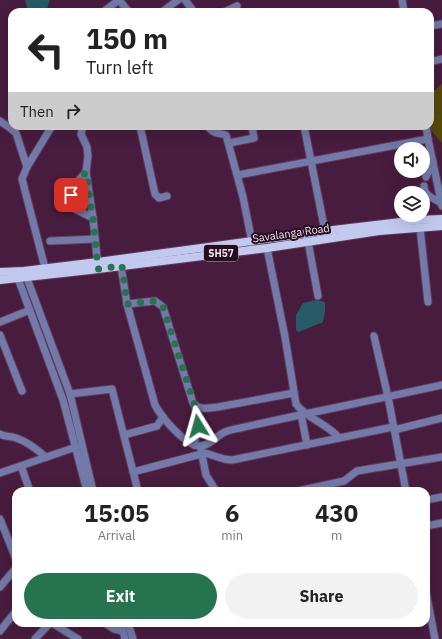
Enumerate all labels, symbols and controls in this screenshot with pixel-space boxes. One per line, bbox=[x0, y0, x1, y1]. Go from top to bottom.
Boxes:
text: 150 m bbox=[86, 20, 168, 57]
icon: left bbox=[20, 24, 72, 76]
text: Turn left bbox=[86, 56, 154, 79]
icon: right bbox=[62, 100, 84, 122]
text: Then bbox=[20, 102, 54, 121]
map controls bbox=[394, 142, 430, 222]
button: sound bbox=[394, 142, 430, 178]
pin bbox=[54, 178, 88, 212]
icon: arrive bbox=[60, 184, 82, 206]
button: layers bbox=[394, 186, 430, 222]
street label: Savalanga Road bbox=[251, 221, 331, 245]
road number: SH57 bbox=[204, 245, 238, 261]
position arrow bbox=[177, 405, 219, 447]
text: 15:05 bbox=[84, 497, 149, 529]
text: 6 bbox=[225, 497, 239, 529]
text: 430 bbox=[315, 497, 358, 529]
text: Arrival bbox=[98, 527, 136, 544]
text: min bbox=[221, 527, 243, 544]
text: m bbox=[331, 527, 342, 544]
button: Exit bbox=[24, 573, 217, 619]
button: Share bbox=[225, 573, 418, 619]

